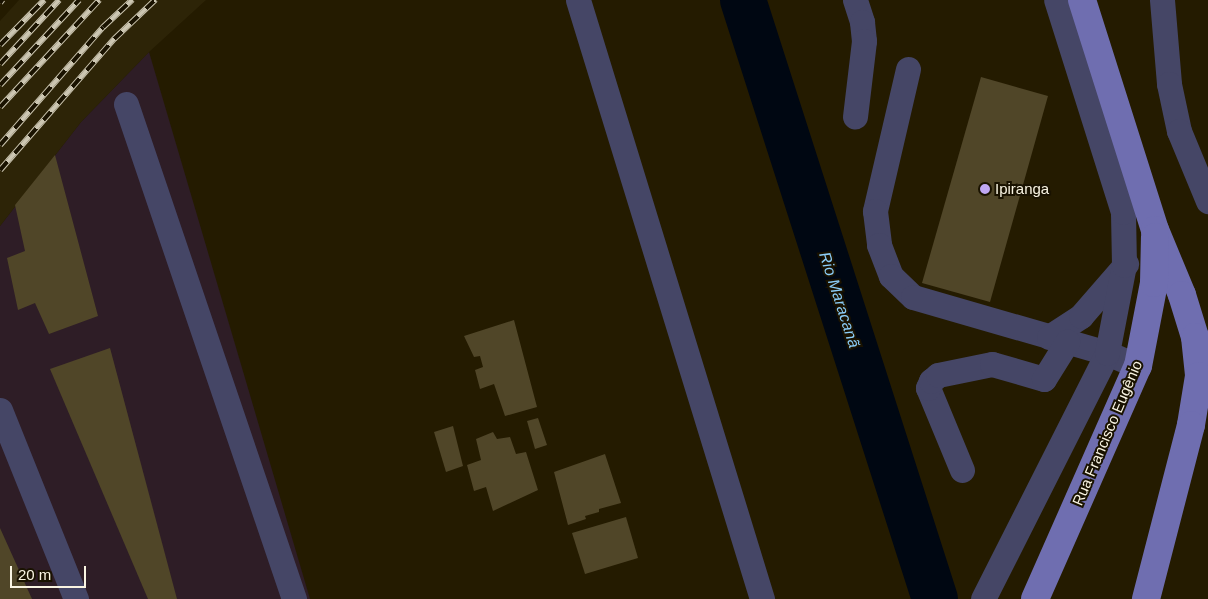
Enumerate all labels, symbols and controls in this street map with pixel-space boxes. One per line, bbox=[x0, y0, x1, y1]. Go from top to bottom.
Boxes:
place label: Ipiranga bbox=[995, 180, 1049, 198]
marker: Ipiranga bbox=[979, 183, 991, 195]
water label: Rio Maracanã bbox=[814, 250, 864, 350]
street label: Rua Francisco Eugênio bbox=[1068, 358, 1146, 508]
scale bar bbox=[12, 556, 89, 588]
text: 20 m bbox=[18, 566, 51, 583]

